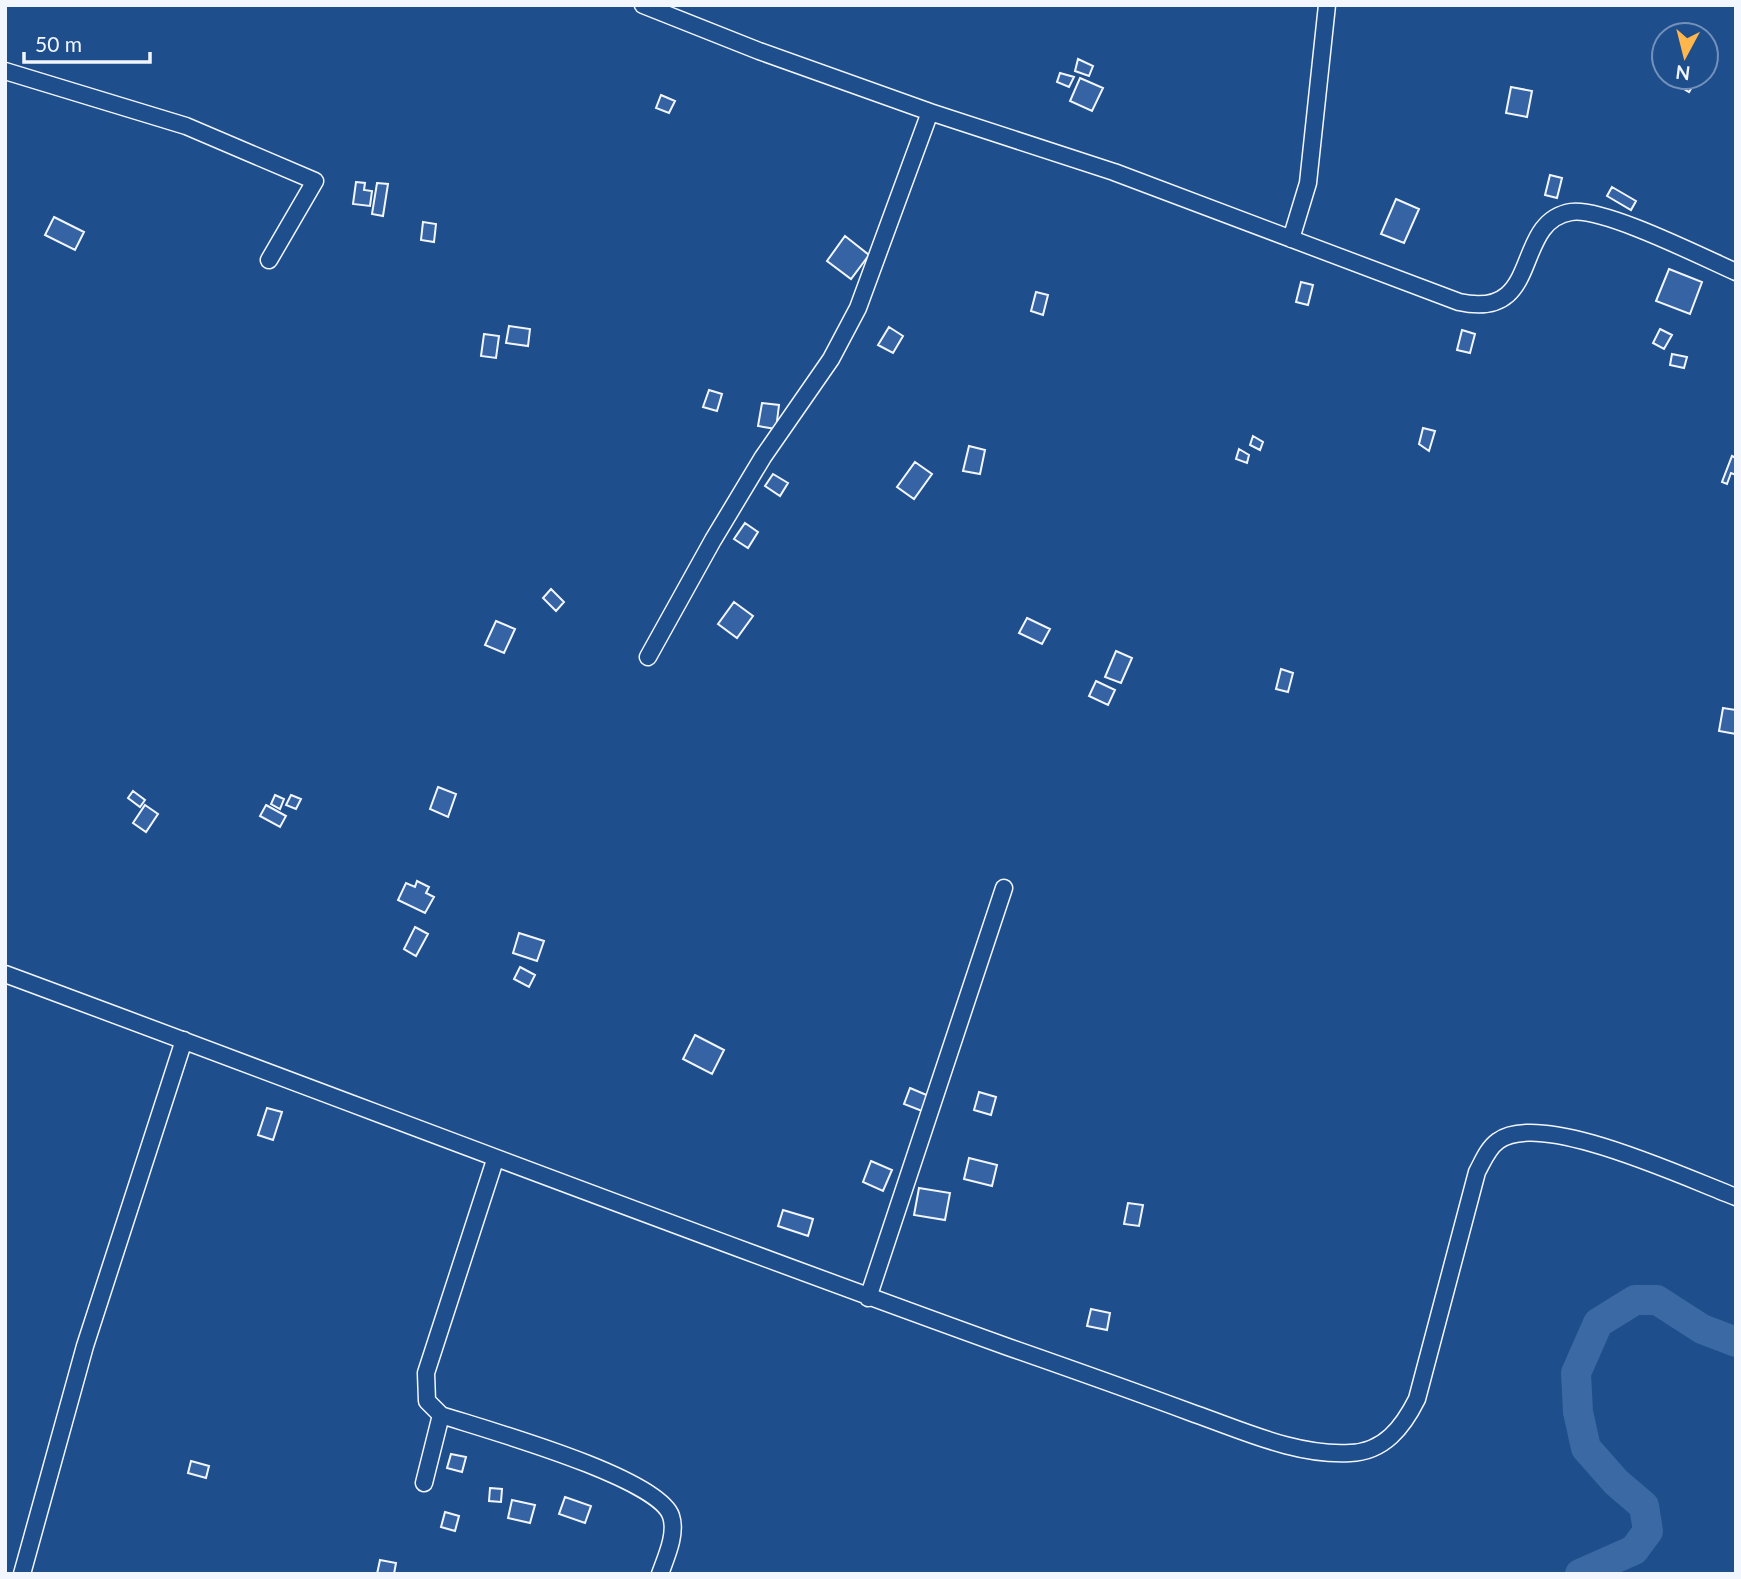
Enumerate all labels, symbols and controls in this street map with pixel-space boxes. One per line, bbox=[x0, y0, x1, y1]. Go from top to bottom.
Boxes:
scale bar bbox=[24, 21, 150, 65]
north arrow bbox=[1650, 21, 1720, 91]
text: 50 m bbox=[35, 31, 82, 56]
text: N bbox=[1674, 61, 1692, 86]

